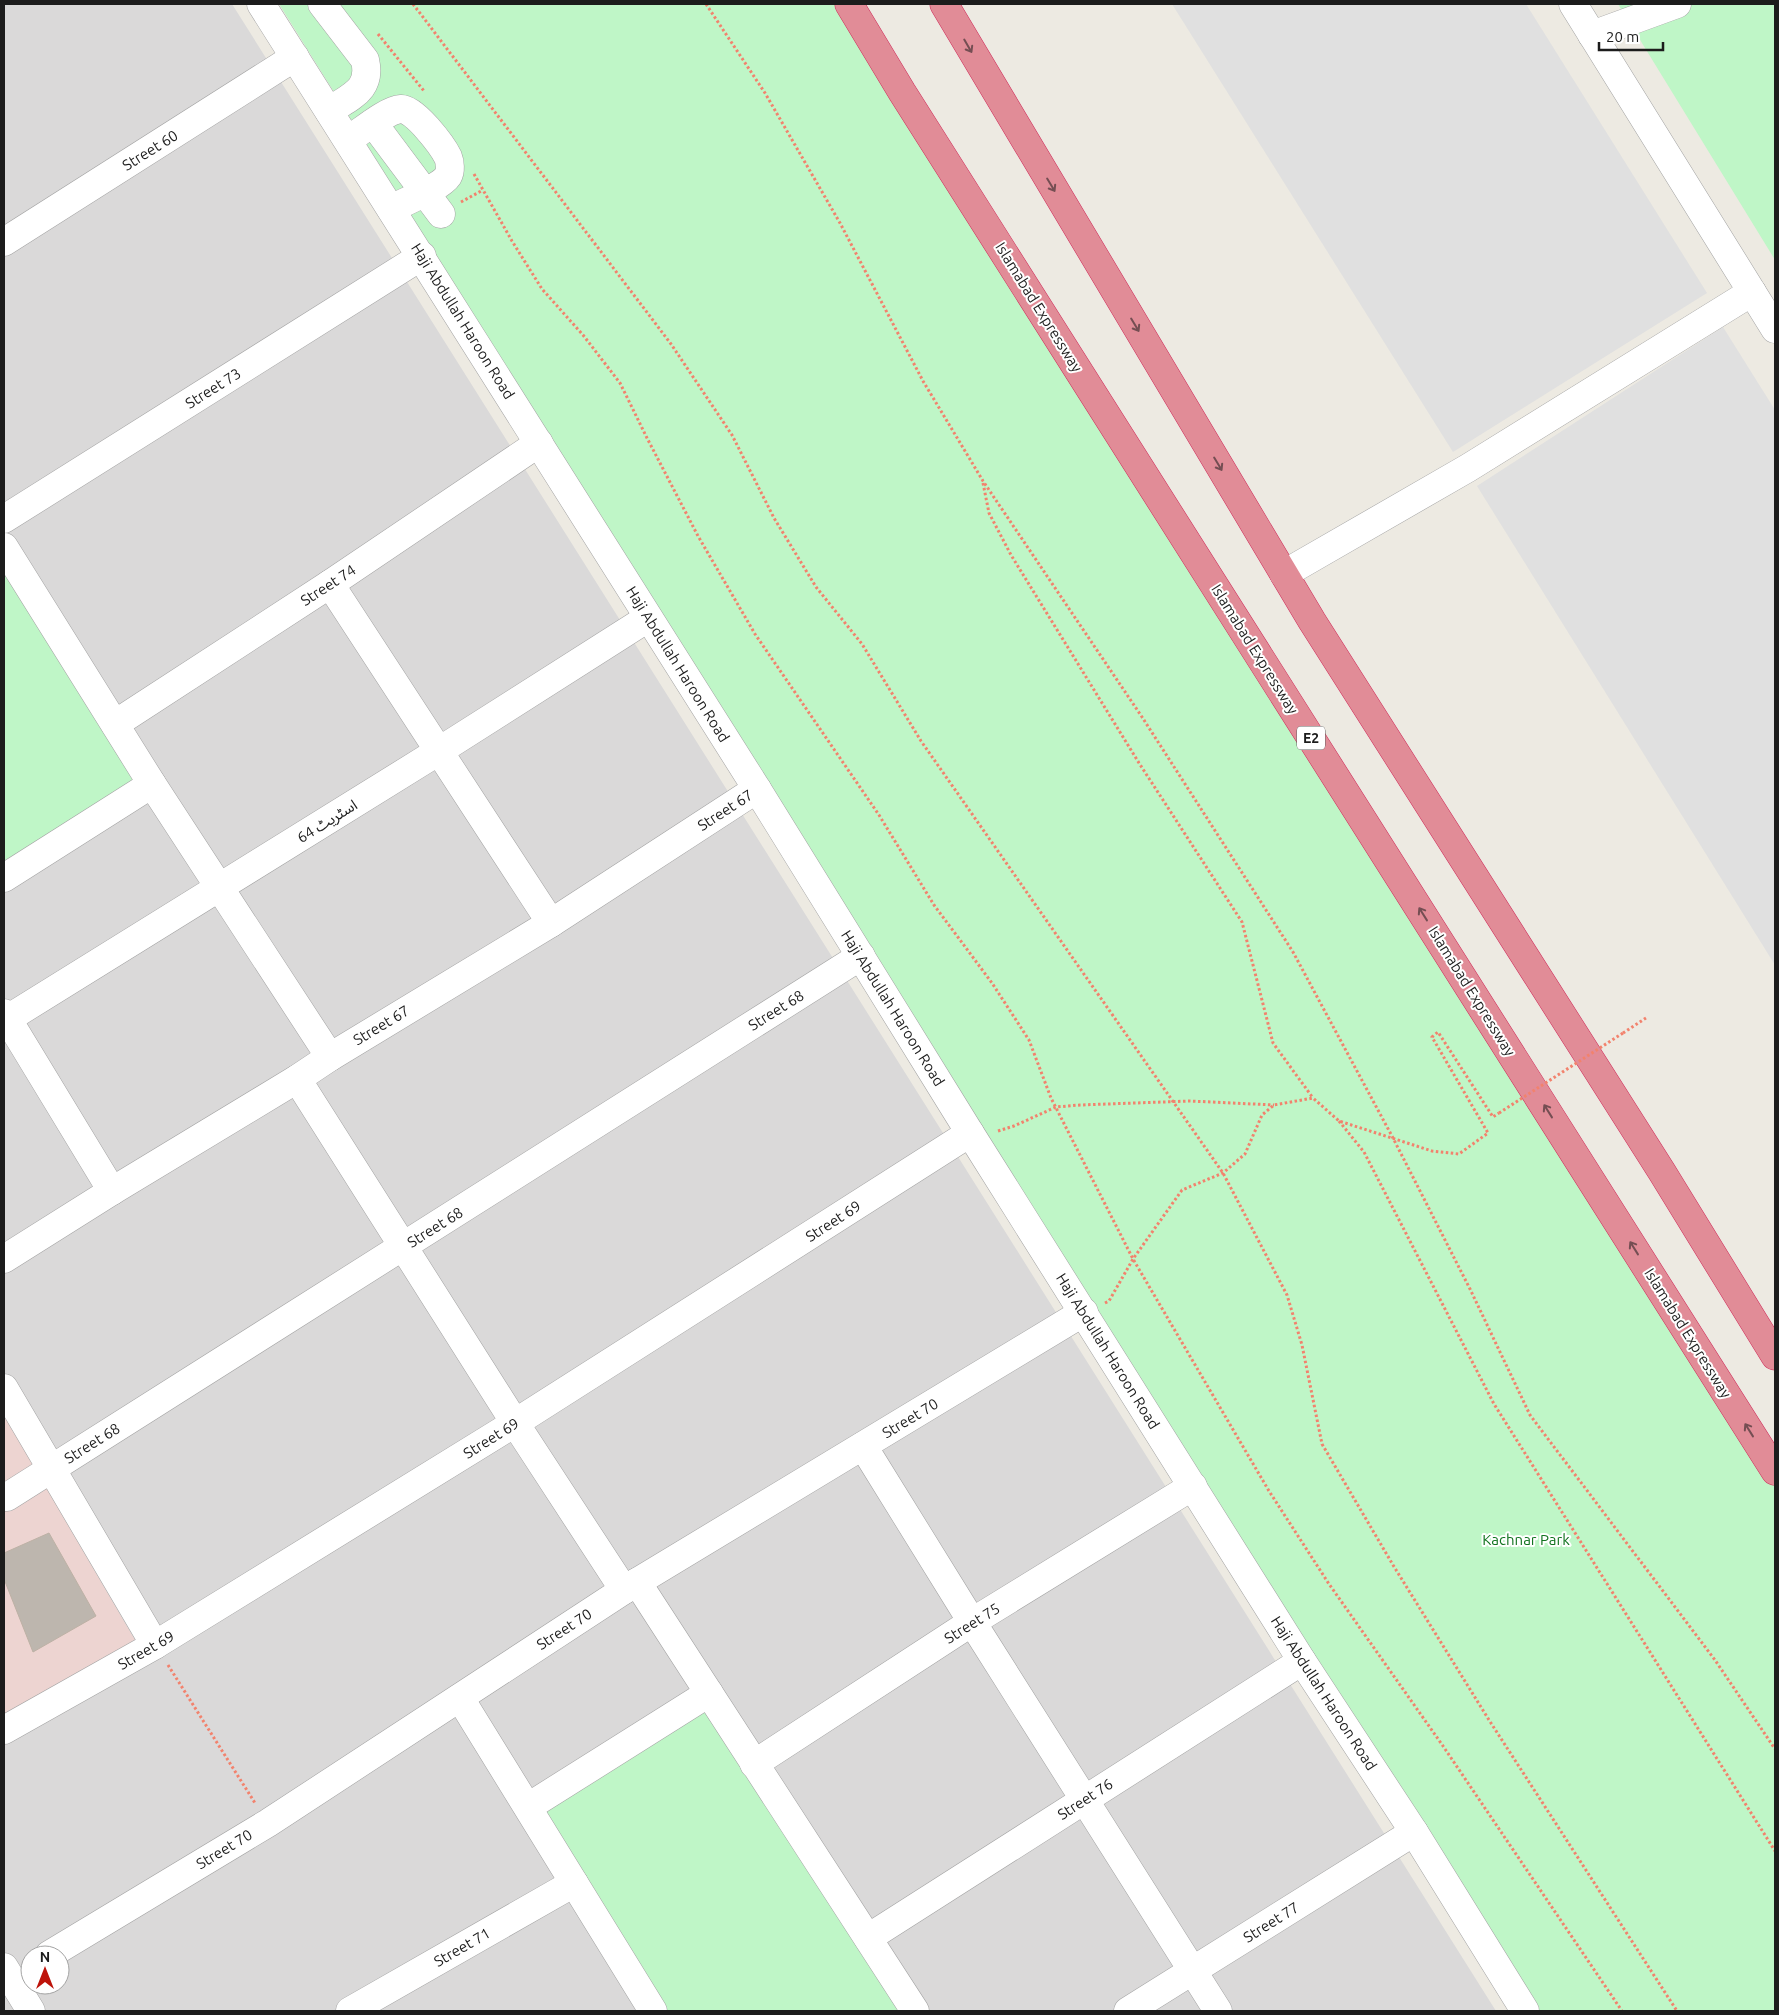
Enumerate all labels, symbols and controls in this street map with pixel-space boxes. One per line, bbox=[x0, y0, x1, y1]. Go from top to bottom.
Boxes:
scale bar bbox=[1599, 20, 1663, 52]
text: 20 m bbox=[1606, 28, 1639, 45]
one-way arrow bbox=[964, 38, 974, 52]
street label: Street 60 bbox=[119, 126, 181, 174]
one-way arrow bbox=[1047, 178, 1057, 192]
street label: Islamabad Expressway bbox=[992, 239, 1086, 375]
street label: Haji Abdullah Haroon Road bbox=[408, 240, 518, 402]
one-way arrow bbox=[1130, 317, 1140, 331]
street label: Street 73 bbox=[182, 364, 244, 412]
one-way arrow bbox=[1214, 457, 1224, 471]
street label: Street 74 bbox=[297, 561, 359, 609]
street label: Islamabad Expressway bbox=[1208, 581, 1302, 717]
street label: Haji Abdullah Haroon Road bbox=[623, 583, 733, 745]
road number: E2 bbox=[1297, 726, 1325, 750]
street label: Street 67 bbox=[694, 786, 756, 834]
street label: اسٹریٹ 64 bbox=[294, 796, 361, 847]
one-way arrow bbox=[1418, 907, 1429, 921]
street label: Islamabad Expressway bbox=[1425, 923, 1519, 1059]
street label: Haji Abdullah Haroon Road bbox=[838, 927, 948, 1089]
street label: Street 68 bbox=[745, 986, 807, 1034]
street label: Street 67 bbox=[350, 1002, 412, 1048]
one-way arrow bbox=[1542, 1104, 1552, 1118]
street label: Street 69 bbox=[802, 1197, 864, 1245]
street label: Street 68 bbox=[404, 1203, 466, 1251]
one-way arrow bbox=[1629, 1241, 1639, 1255]
street label: Islamabad Expressway bbox=[1641, 1265, 1735, 1401]
street label: Haji Abdullah Haroon Road bbox=[1053, 1270, 1163, 1432]
street label: Street 70 bbox=[879, 1395, 941, 1441]
street label: Street 69 bbox=[460, 1414, 522, 1462]
street label: Street 68 bbox=[61, 1419, 123, 1467]
one-way arrow bbox=[1744, 1423, 1754, 1437]
park label: Kachnar Park bbox=[1482, 1531, 1570, 1548]
street label: Street 75 bbox=[941, 1599, 1003, 1647]
street label: Street 70 bbox=[533, 1605, 595, 1653]
street label: Haji Abdullah Haroon Road bbox=[1268, 1613, 1380, 1773]
street label: Street 69 bbox=[115, 1627, 177, 1673]
street label: Street 76 bbox=[1054, 1775, 1116, 1823]
street label: Street 70 bbox=[193, 1826, 255, 1872]
street label: Street 77 bbox=[1240, 1898, 1302, 1946]
street label: Street 71 bbox=[431, 1924, 493, 1970]
north arrow bbox=[20, 1945, 70, 1995]
text: N bbox=[40, 1949, 50, 1965]

